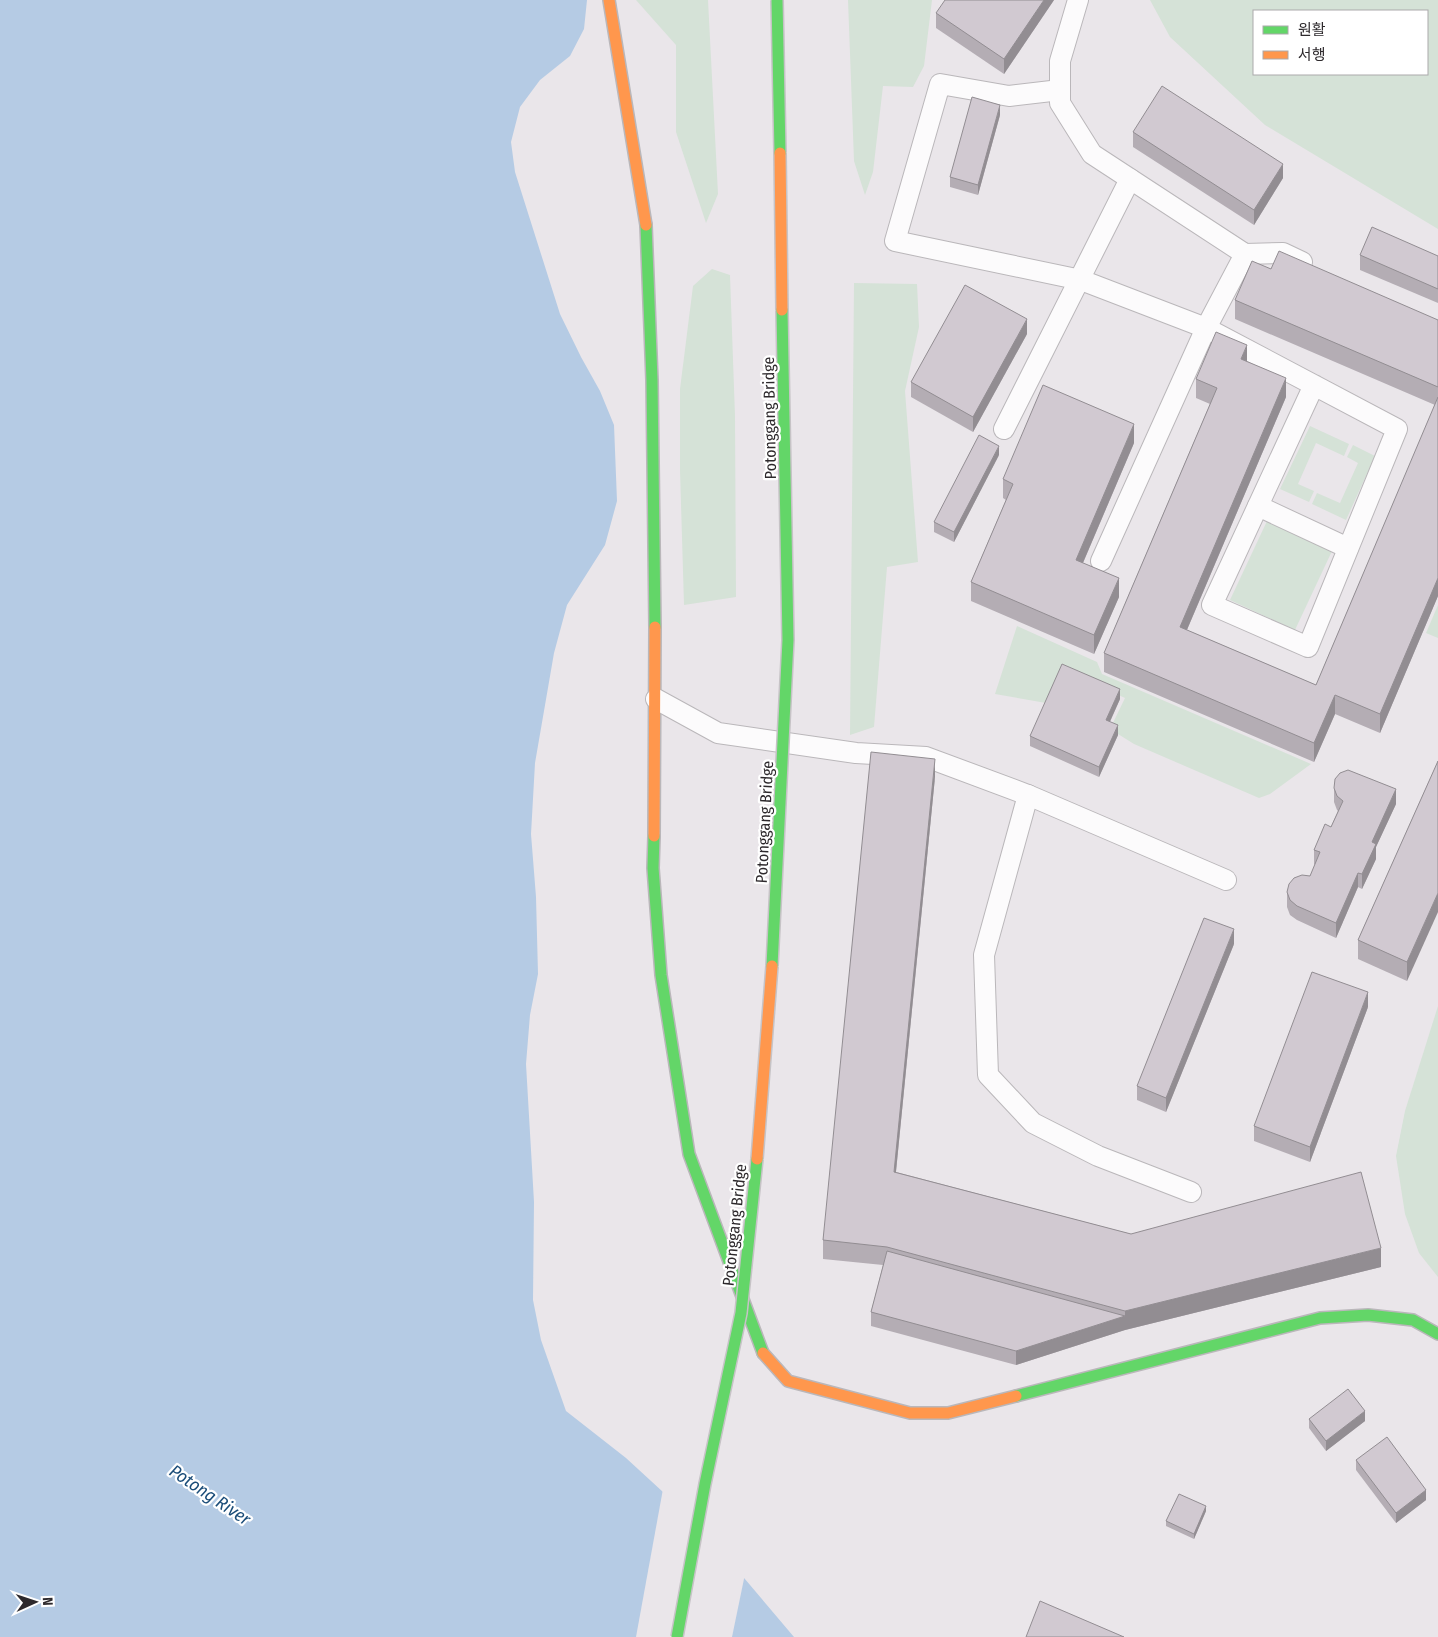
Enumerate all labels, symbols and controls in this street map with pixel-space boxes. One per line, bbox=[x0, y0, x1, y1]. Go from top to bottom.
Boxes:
legend bbox=[1253, 10, 1428, 75]
text: 원활 bbox=[1298, 21, 1326, 39]
text: 서행 bbox=[1298, 46, 1326, 64]
street label: Potonggang Bridge bbox=[759, 356, 780, 479]
street label: Potonggang Bridge bbox=[752, 760, 777, 884]
street label: Potonggang Bridge bbox=[719, 1163, 750, 1287]
water label: Potong River bbox=[165, 1460, 255, 1531]
north arrow bbox=[10, 1577, 60, 1627]
text: N bbox=[39, 1597, 56, 1606]

